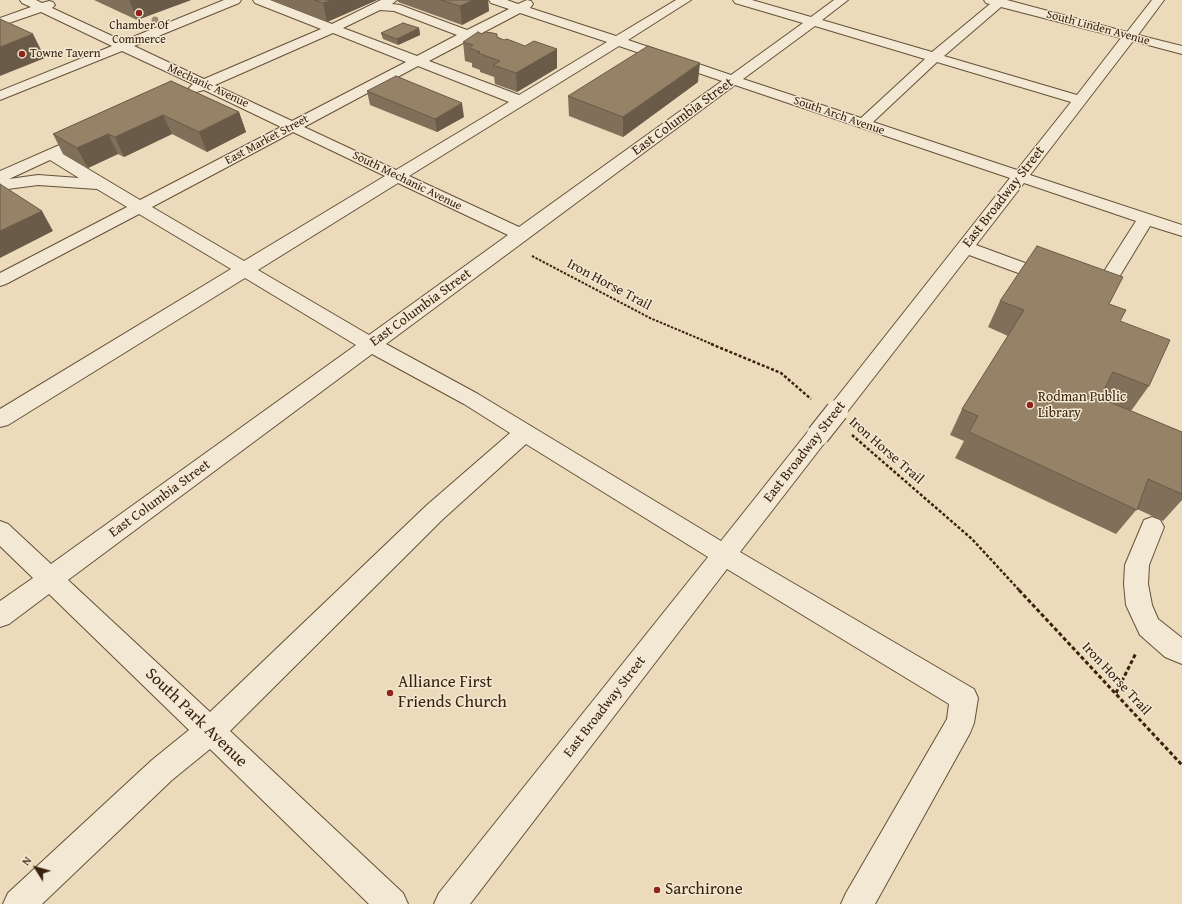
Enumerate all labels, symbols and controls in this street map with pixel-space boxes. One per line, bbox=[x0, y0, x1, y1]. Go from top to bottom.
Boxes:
street label: South Linden Avenue bbox=[1045, 7, 1151, 49]
marker: Chamber Of Commerce bbox=[134, 8, 144, 18]
place label: Chamber Of Commerce bbox=[109, 19, 169, 47]
place label: Towne Tavern bbox=[30, 47, 100, 61]
marker: Towne Tavern bbox=[17, 49, 27, 59]
street label: Mechanic Avenue bbox=[165, 61, 251, 111]
street label: East Columbia Street bbox=[629, 75, 737, 159]
street label: South Arch Avenue bbox=[791, 94, 887, 138]
street label: East Market Street bbox=[223, 112, 311, 168]
street label: East Broadway Street bbox=[959, 143, 1049, 251]
street label: South Mechanic Avenue bbox=[350, 148, 464, 214]
street label: Iron Horse Trail bbox=[564, 256, 654, 314]
street label: East Columbia Street bbox=[367, 266, 475, 350]
place label: Rodman Public Library bbox=[1038, 389, 1126, 422]
street label: East Broadway Street bbox=[760, 398, 850, 506]
marker: Rodman Public Library bbox=[1025, 400, 1035, 410]
street label: Iron Horse Trail bbox=[845, 414, 927, 488]
street label: East Columbia Street bbox=[106, 457, 214, 541]
street label: Iron Horse Trail bbox=[1078, 639, 1154, 719]
street label: East Broadway Street bbox=[560, 653, 650, 761]
street label: South Park Avenue bbox=[141, 664, 251, 772]
place label: Alliance First Friends Church bbox=[398, 673, 507, 713]
marker: Alliance First Friends Church bbox=[385, 688, 395, 698]
north arrow bbox=[16, 848, 56, 888]
text: N bbox=[18, 853, 35, 869]
place label: Sarchirone bbox=[665, 880, 743, 900]
marker: Sarchirone bbox=[652, 885, 662, 895]

